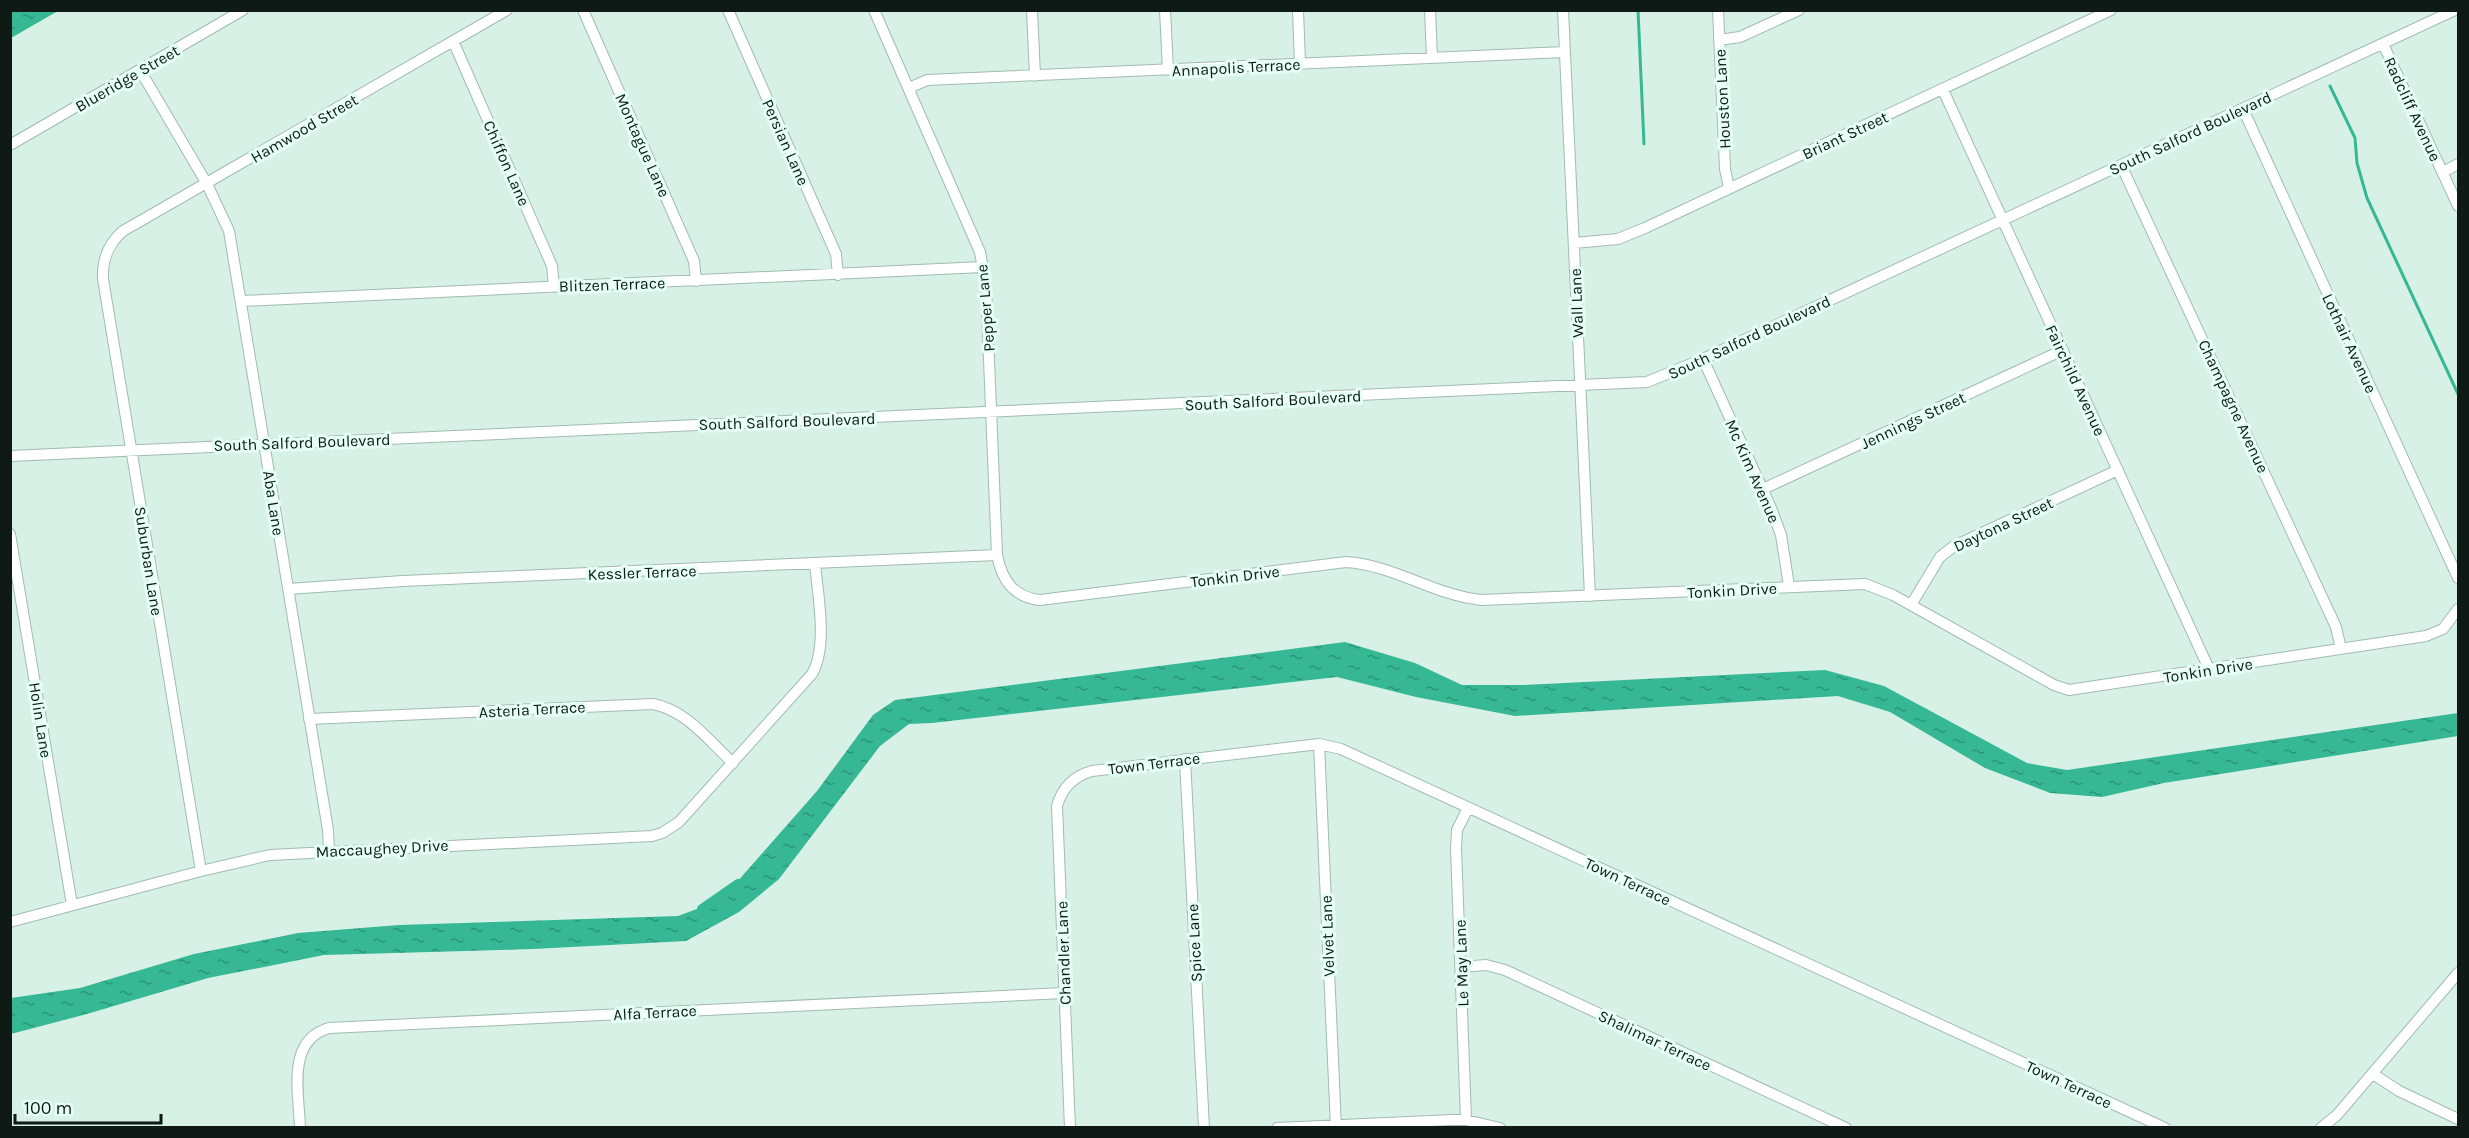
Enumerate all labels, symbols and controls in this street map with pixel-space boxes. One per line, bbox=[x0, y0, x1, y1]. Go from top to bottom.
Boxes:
street label: Blueridge Street bbox=[72, 41, 183, 116]
street label: Houston Lane bbox=[1710, 49, 1735, 149]
street label: Radcliff Avenue bbox=[2380, 54, 2445, 164]
street label: Annapolis Terrace bbox=[1171, 55, 1301, 80]
street label: South Salford Boulevard bbox=[2106, 87, 2274, 179]
street label: Hamwood Street bbox=[247, 90, 361, 167]
street label: Montague Lane bbox=[611, 90, 674, 200]
street label: Persian Lane bbox=[758, 96, 813, 188]
street label: Briant Street bbox=[1799, 107, 1891, 164]
street label: Chiffon Lane bbox=[479, 118, 534, 209]
street label: Pepper Lane bbox=[972, 263, 999, 352]
street label: Wall Lane bbox=[1566, 268, 1587, 338]
street label: Blitzen Terrace bbox=[559, 273, 665, 296]
street label: Lothair Avenue bbox=[2318, 290, 2381, 396]
street label: South Salford Boulevard bbox=[1665, 291, 1833, 383]
street label: Fairchild Avenue bbox=[2041, 322, 2110, 439]
street label: Champagne Avenue bbox=[2194, 337, 2273, 476]
street label: South Salford Boulevard bbox=[1184, 386, 1362, 415]
street label: Jennings Street bbox=[1858, 388, 1969, 453]
street label: South Salford Boulevard bbox=[698, 409, 876, 434]
street label: Mc Kim Avenue bbox=[1721, 416, 1784, 526]
street label: South Salford Boulevard bbox=[213, 430, 391, 455]
street label: Aba Lane bbox=[259, 469, 288, 537]
street label: Daytona Street bbox=[1950, 493, 2056, 556]
street label: Suburban Lane bbox=[131, 505, 167, 617]
street label: Kessler Terrace bbox=[587, 561, 697, 584]
street label: Tonkin Drive bbox=[1189, 562, 1281, 591]
street label: Tonkin Drive bbox=[1687, 579, 1777, 602]
street label: Tonkin Drive bbox=[2162, 654, 2254, 687]
street label: Holin Lane bbox=[25, 681, 56, 759]
street label: Asteria Terrace bbox=[478, 697, 586, 722]
street label: Town Terrace bbox=[1107, 748, 1201, 779]
street label: Maccaughey Drive bbox=[315, 836, 449, 861]
street label: Town Terrace bbox=[1582, 853, 1674, 910]
street label: Velvet Lane bbox=[1317, 895, 1338, 977]
street label: Chandler Lane bbox=[1052, 901, 1075, 1005]
street label: Spice Lane bbox=[1183, 903, 1206, 983]
street label: Le May Lane bbox=[1450, 919, 1473, 1007]
street label: Alfa Terrace bbox=[613, 1001, 697, 1024]
street label: Shalimar Terrace bbox=[1595, 1006, 1714, 1075]
street label: Town Terrace bbox=[2023, 1056, 2115, 1113]
scale bar bbox=[15, 1087, 160, 1125]
text: 100 m bbox=[24, 1097, 72, 1119]

